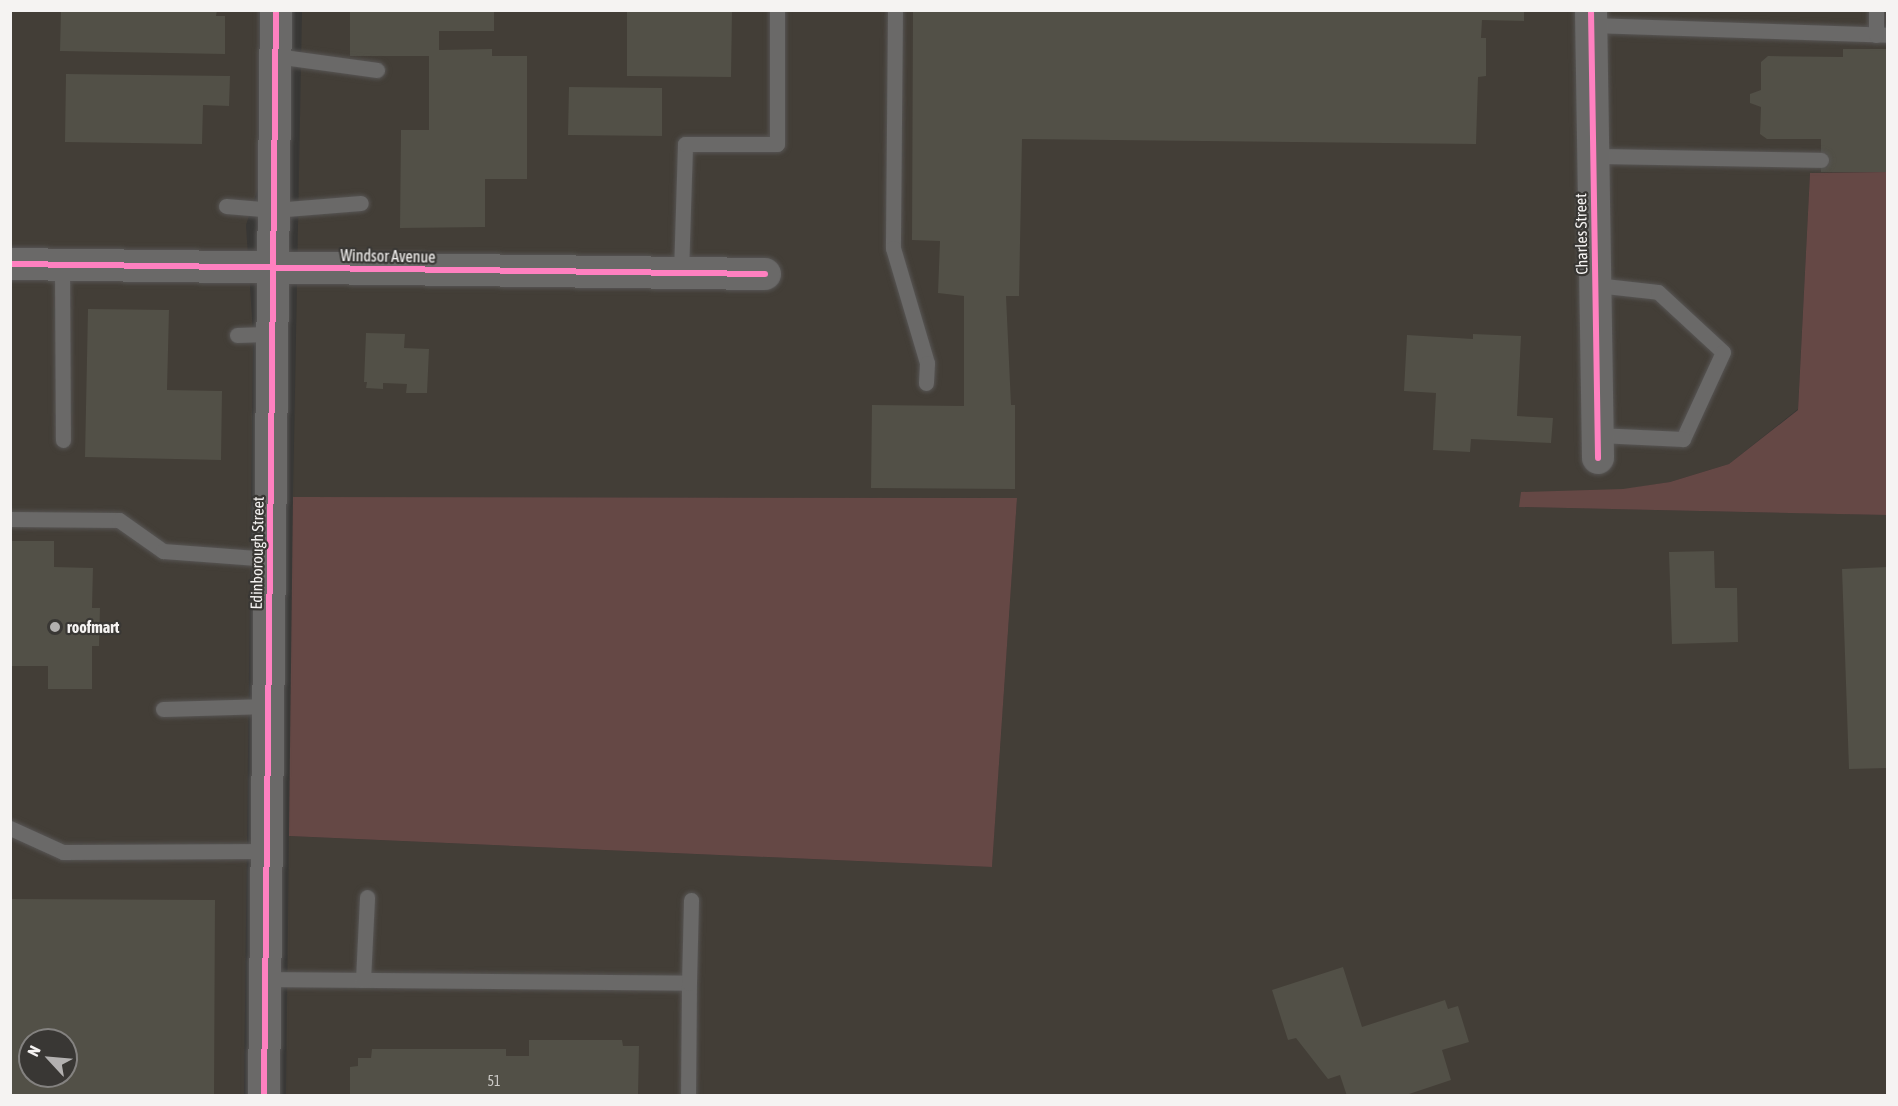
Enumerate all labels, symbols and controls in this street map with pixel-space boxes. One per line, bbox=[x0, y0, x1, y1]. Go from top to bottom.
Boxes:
street label: Charles Street bbox=[1571, 193, 1591, 275]
street label: Windsor Avenue bbox=[340, 246, 436, 266]
street label: Edinborough Street bbox=[246, 496, 268, 610]
place label: roofmart bbox=[67, 617, 119, 637]
marker: roofmart bbox=[48, 620, 62, 634]
north arrow bbox=[18, 1028, 78, 1088]
text: N bbox=[23, 1043, 44, 1059]
house number: 51 bbox=[487, 1073, 501, 1089]

